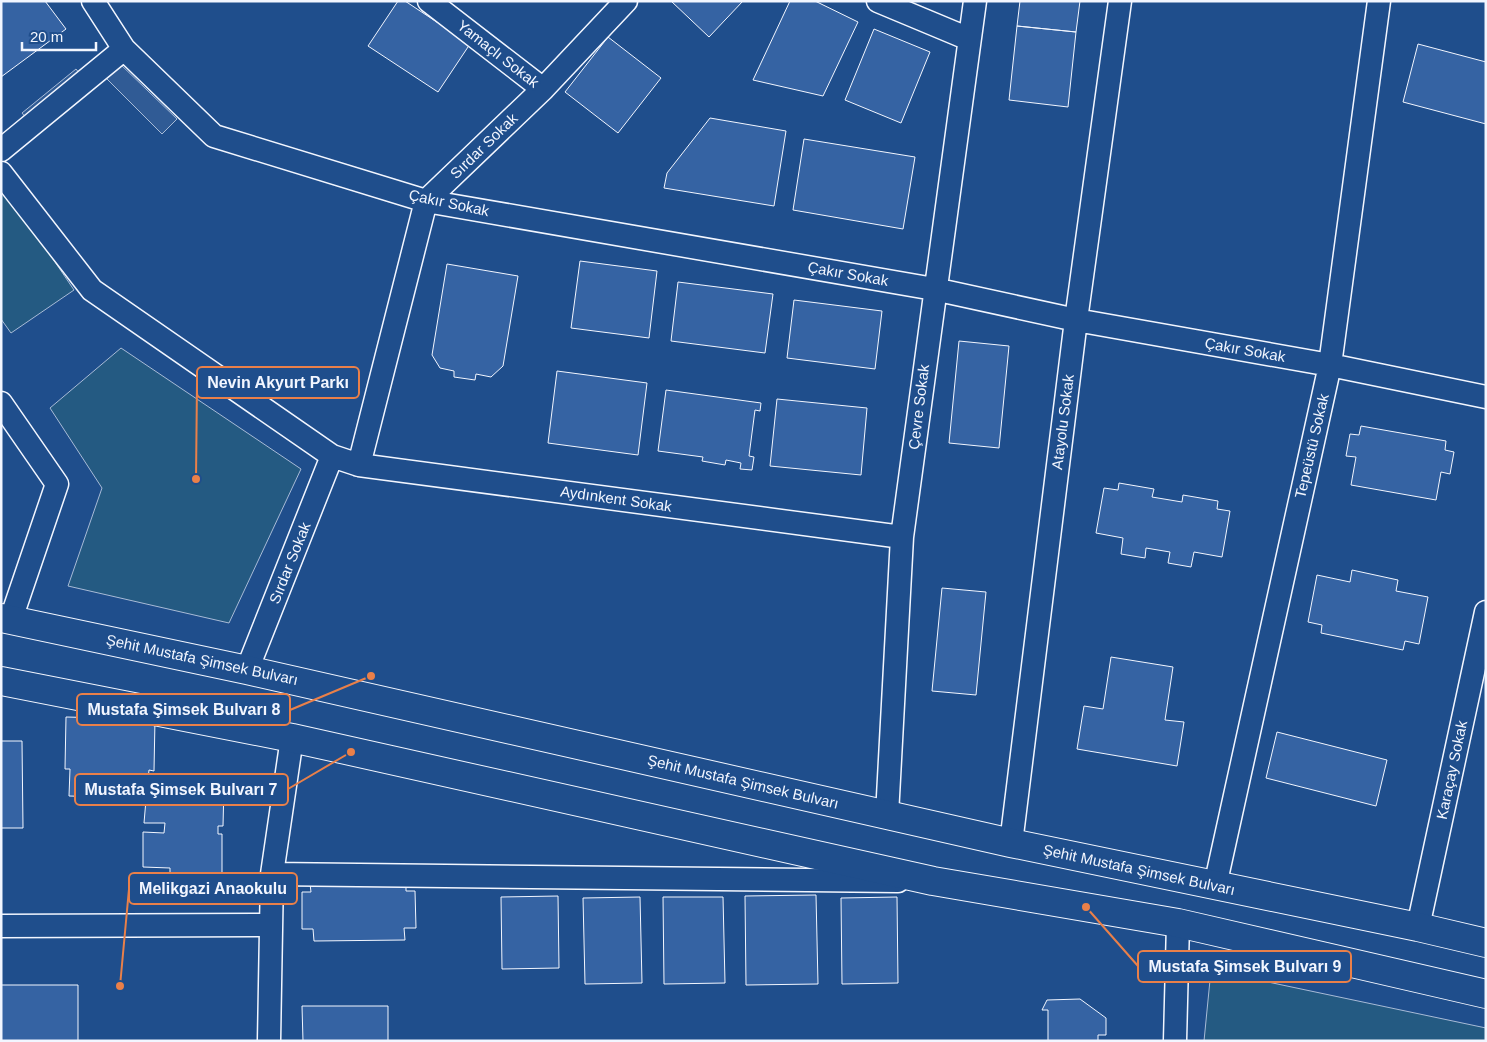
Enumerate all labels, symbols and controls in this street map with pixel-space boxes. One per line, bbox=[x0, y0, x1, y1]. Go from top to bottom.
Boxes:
street label: Yamaçlı Sokak bbox=[454, 16, 543, 91]
scale bar bbox=[22, 20, 96, 52]
text: 20 m bbox=[30, 28, 63, 45]
street label: Sırdar Sokak bbox=[447, 109, 521, 182]
street label: Çakır Sokak bbox=[407, 186, 491, 219]
street label: Çakır Sokak bbox=[806, 258, 890, 289]
street label: Çakır Sokak bbox=[1203, 334, 1287, 365]
street label: Çevre Sokak bbox=[905, 363, 932, 451]
callout: Nevin Akyurt Parkı bbox=[197, 367, 359, 398]
street label: Atayolu Sokak bbox=[1048, 373, 1077, 471]
text: Nevin Akyurt Parkı bbox=[207, 374, 349, 391]
street label: Tepeüstü Sokak bbox=[1291, 391, 1332, 500]
street label: Aydınkent Sokak bbox=[559, 482, 673, 515]
street label: Sırdar Sokak bbox=[265, 519, 314, 606]
street label: Şehit Mustafa Şimsek Bulvarı bbox=[105, 631, 300, 688]
callout: Mustafa Şimsek Bulvarı 8 bbox=[77, 694, 290, 725]
text: Mustafa Şimsek Bulvarı 8 bbox=[88, 701, 281, 718]
street label: Karaçay Sokak bbox=[1433, 718, 1470, 821]
street label: Şehit Mustafa Şimsek Bulvarı bbox=[646, 751, 840, 812]
callout: Mustafa Şimsek Bulvarı 7 bbox=[75, 774, 288, 805]
text: Mustafa Şimsek Bulvarı 7 bbox=[85, 781, 278, 798]
street label: Şehit Mustafa Şimsek Bulvarı bbox=[1042, 841, 1237, 898]
callout: Melikgazi Anaokulu bbox=[129, 873, 297, 904]
text: Melikgazi Anaokulu bbox=[139, 880, 287, 897]
callout: Mustafa Şimsek Bulvarı 9 bbox=[1138, 951, 1351, 982]
text: Mustafa Şimsek Bulvarı 9 bbox=[1149, 958, 1342, 975]

